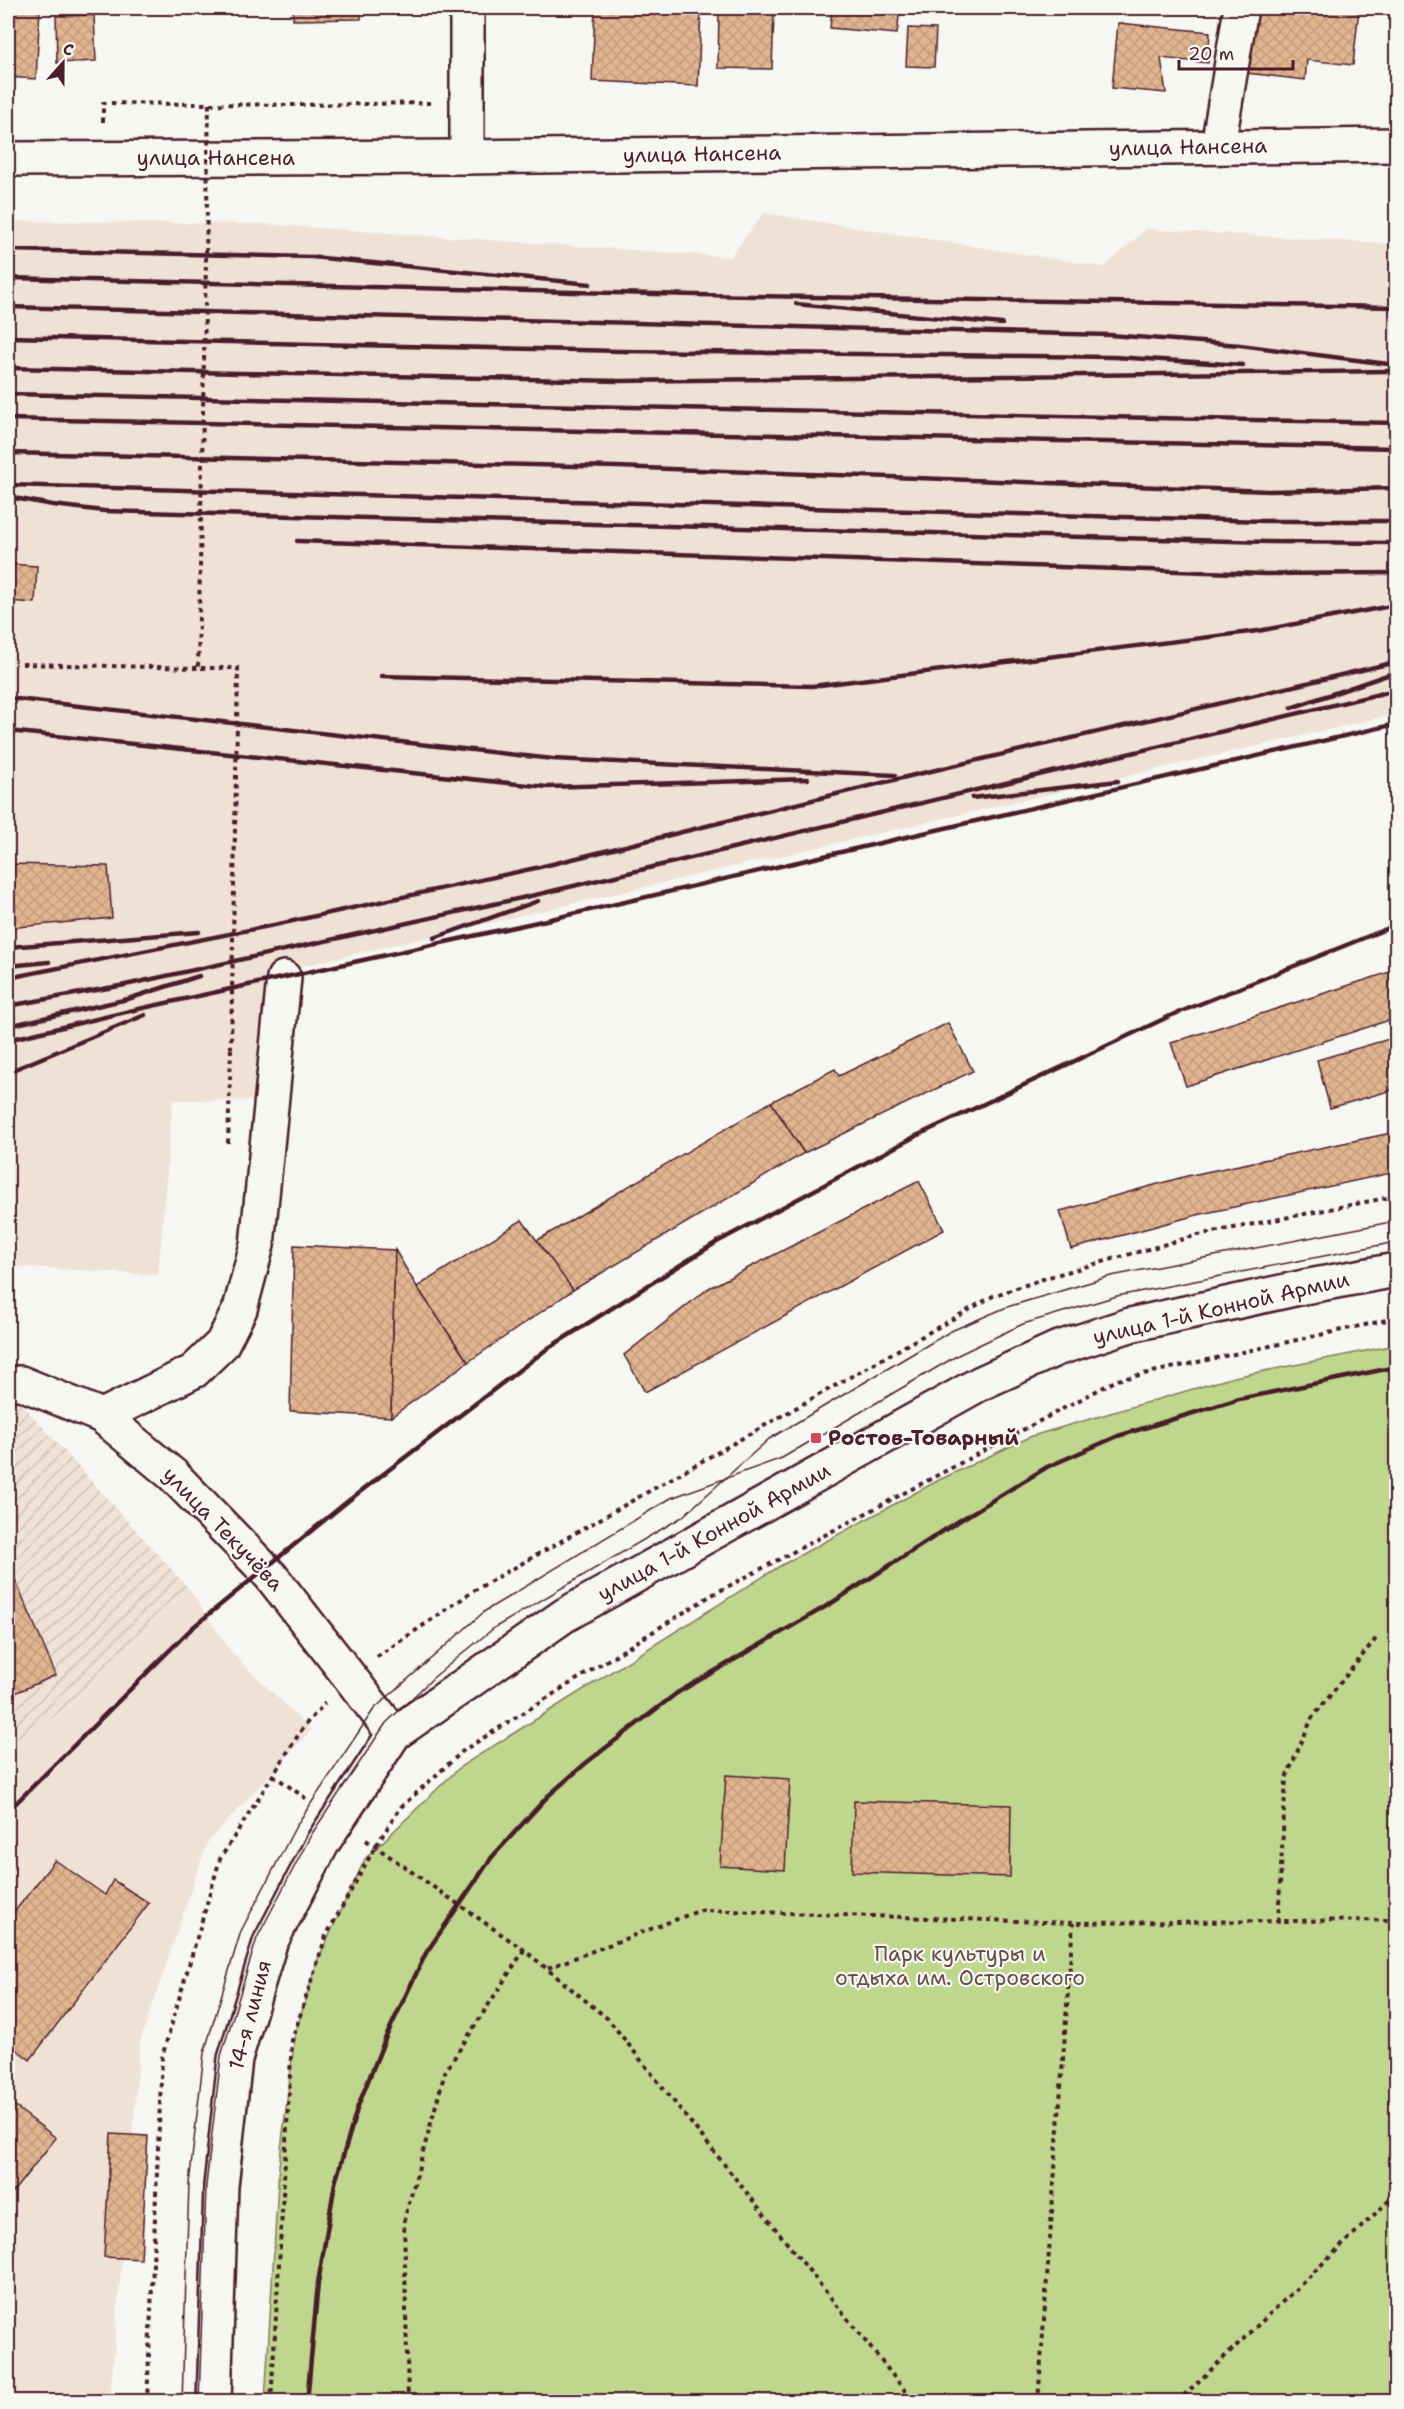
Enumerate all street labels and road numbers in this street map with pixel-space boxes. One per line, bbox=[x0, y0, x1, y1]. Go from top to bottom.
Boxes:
street label: улица Нансена bbox=[1109, 132, 1267, 162]
street label: улица Нансена bbox=[623, 139, 781, 169]
street label: улица Нансена bbox=[137, 144, 295, 172]
street label: улица 1-й Конной Армии bbox=[1090, 1265, 1352, 1351]
street label: улица 1-й Конной Армии bbox=[593, 1456, 836, 1608]
street label: улица Текучёва bbox=[156, 1461, 290, 1597]
street label: 14-я линия bbox=[222, 1957, 278, 2073]

